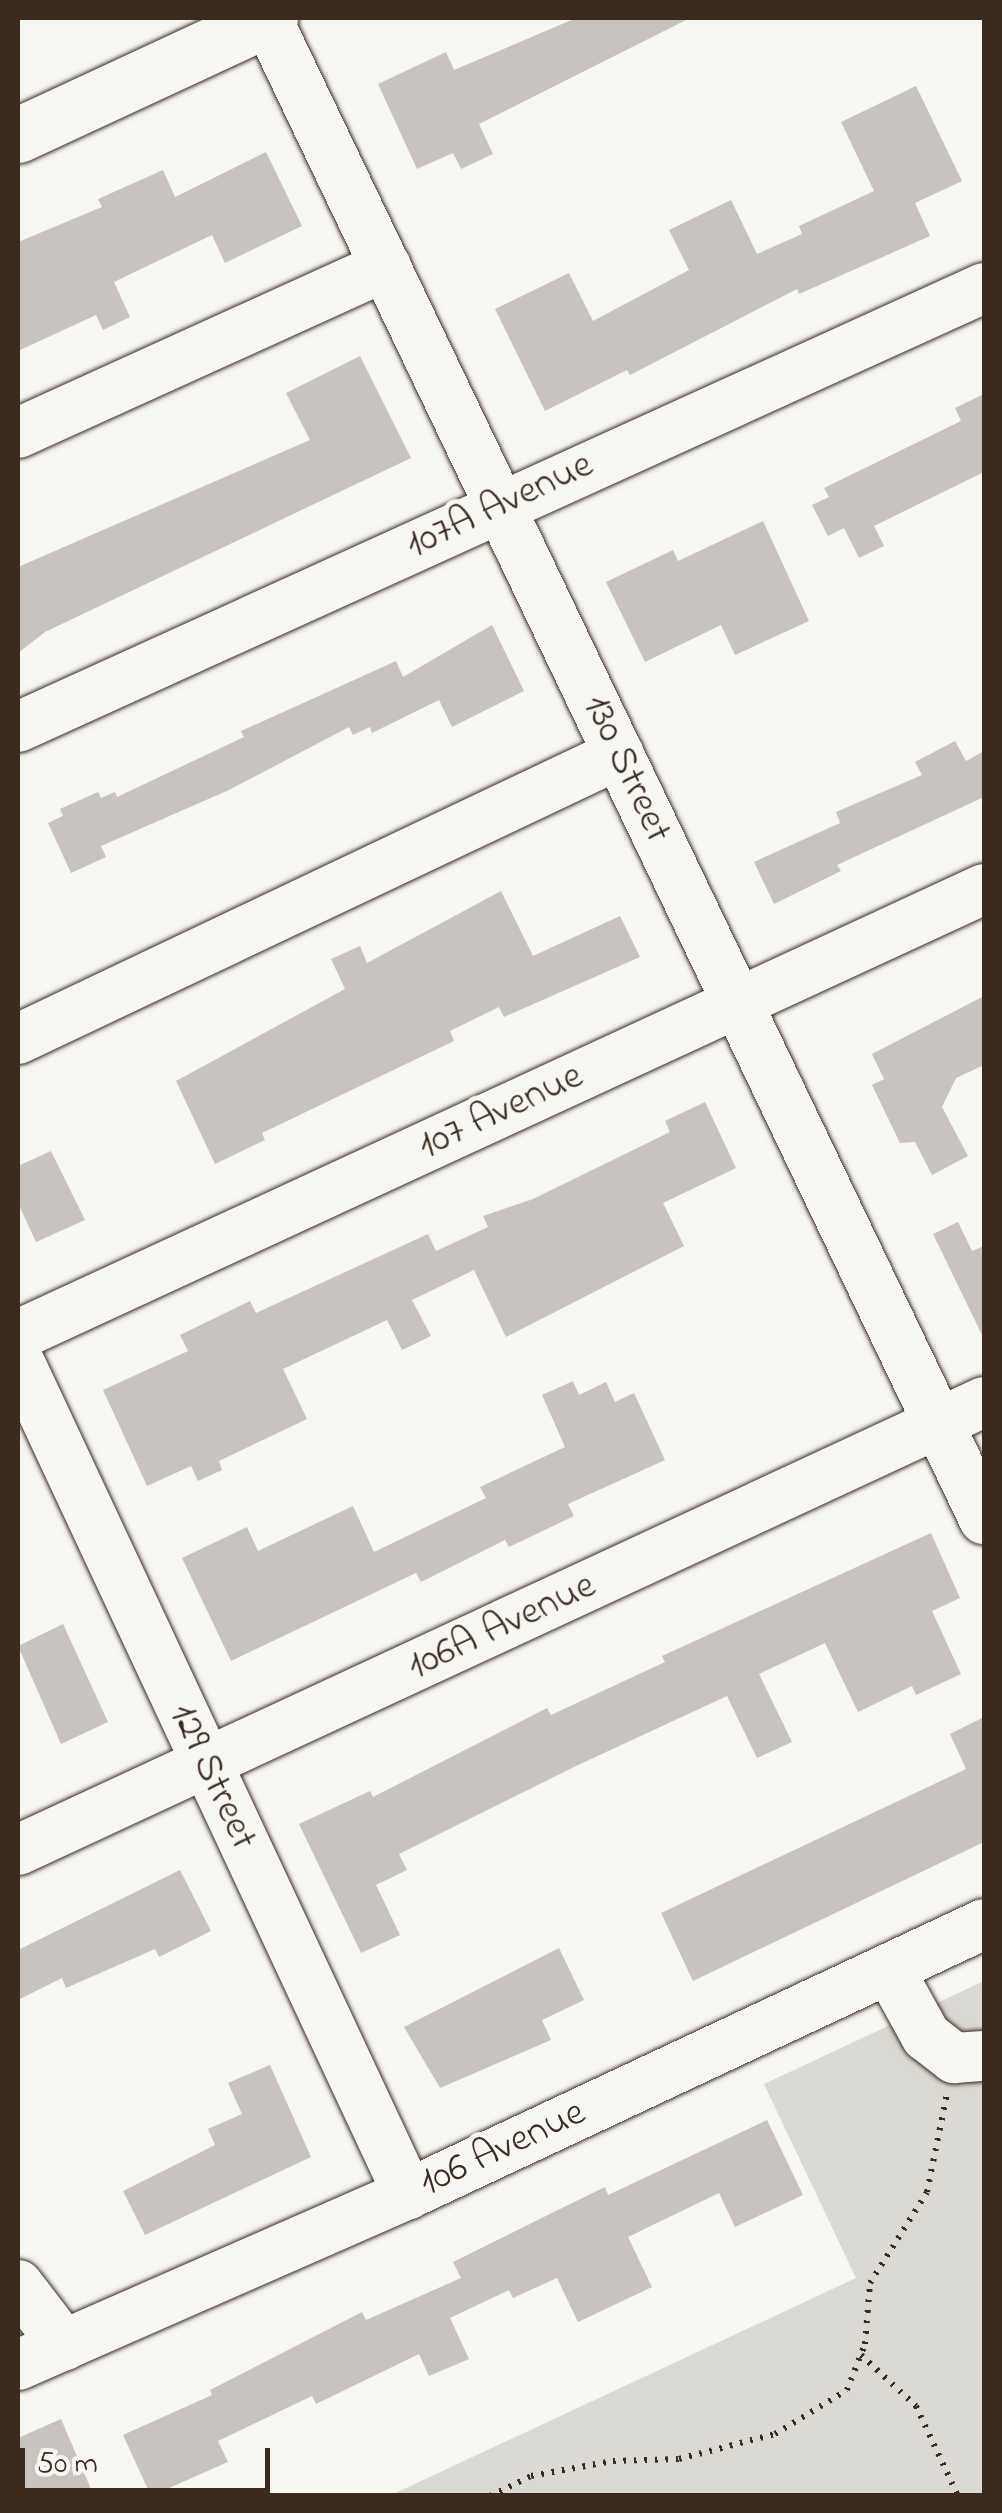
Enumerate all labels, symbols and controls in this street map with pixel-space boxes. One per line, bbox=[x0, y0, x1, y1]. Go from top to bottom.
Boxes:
street label: 107A Avenue bbox=[399, 442, 601, 570]
street label: 130 Street bbox=[571, 688, 681, 850]
street label: 107 Avenue bbox=[411, 1053, 591, 1171]
street label: 106A Avenue bbox=[400, 1563, 604, 1691]
street label: 129 Street bbox=[157, 1696, 267, 1858]
street label: 106 Avenue bbox=[413, 2090, 593, 2208]
scale bar bbox=[25, 2428, 275, 2490]
text: 50 m bbox=[37, 2443, 98, 2487]

